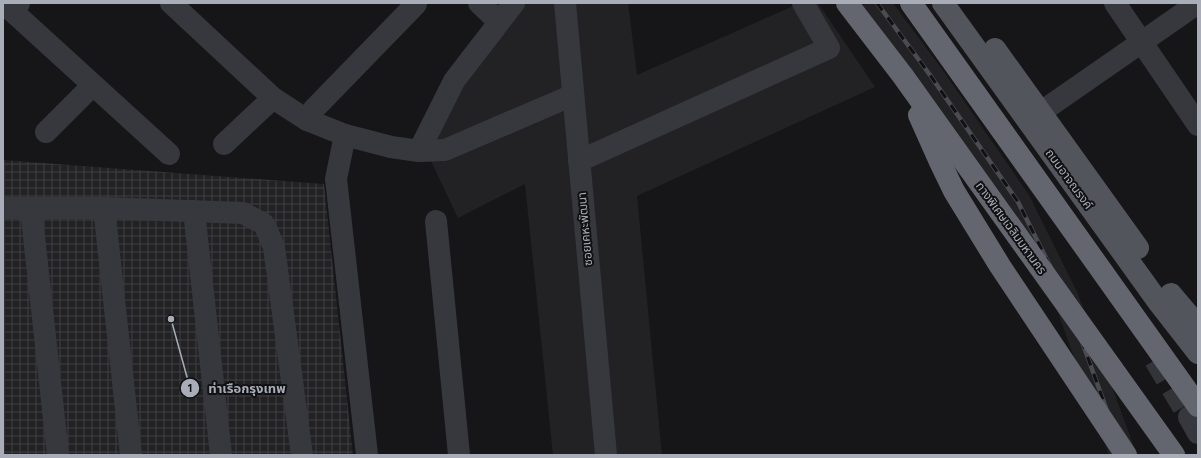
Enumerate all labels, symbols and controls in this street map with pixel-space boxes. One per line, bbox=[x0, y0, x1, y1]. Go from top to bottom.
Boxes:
street label: ถนนอาจณรงค์ bbox=[1043, 146, 1095, 212]
street label: ทางพิเศษเฉลิมมหานคร bbox=[973, 179, 1049, 277]
street label: ซอยเคหะพัฒนา bbox=[575, 192, 595, 266]
callout: ท่าเรือกรุงเทพ bbox=[180, 376, 294, 401]
text: 1 bbox=[187, 381, 193, 395]
text: ท่าเรือกรุงเทพ bbox=[208, 381, 286, 396]

